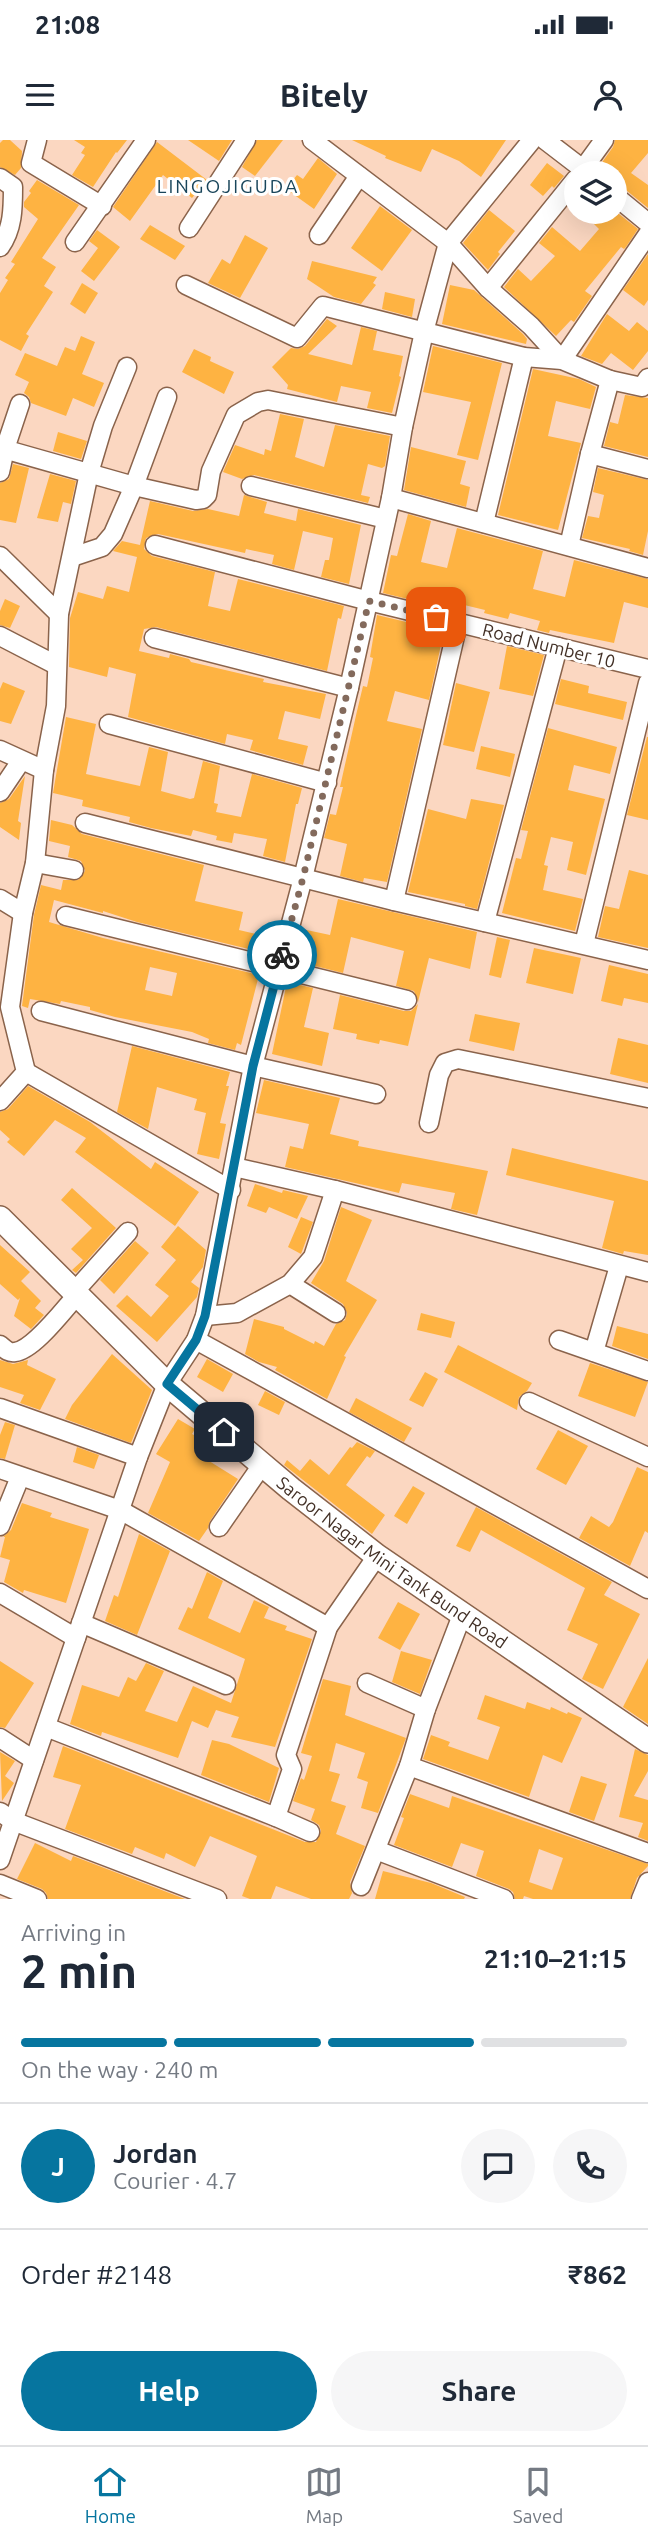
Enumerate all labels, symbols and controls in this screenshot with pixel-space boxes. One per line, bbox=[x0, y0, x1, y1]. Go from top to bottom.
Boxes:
text: 21:08 bbox=[35, 10, 100, 39]
icon: menu bbox=[21, 76, 59, 114]
icon: person bbox=[589, 76, 627, 114]
text: Bitely bbox=[280, 77, 368, 113]
map controls bbox=[564, 161, 627, 224]
button: layers bbox=[564, 161, 627, 224]
district label: LINGOJIGUDA bbox=[157, 175, 299, 197]
pin bbox=[406, 587, 466, 647]
icon: bag bbox=[417, 598, 455, 636]
street label: Road Number 10 bbox=[481, 619, 617, 671]
courier bbox=[247, 920, 317, 990]
icon: bike bbox=[263, 936, 301, 974]
pin bbox=[194, 1402, 254, 1462]
icon: home bbox=[205, 1413, 243, 1451]
street label: Saroor Nagar Mini Tank Bund Road bbox=[273, 1472, 511, 1652]
text: Arriving in bbox=[21, 1920, 126, 1945]
text: 21:10–21:15 bbox=[484, 1944, 627, 1973]
text: 2 min bbox=[21, 1945, 137, 1997]
text: On the way · 240 m bbox=[21, 2057, 218, 2082]
button: chat bbox=[461, 2129, 535, 2203]
button: phone bbox=[553, 2129, 627, 2203]
text: Jordan bbox=[113, 2139, 198, 2168]
text: J bbox=[51, 2152, 65, 2181]
text: Courier · 4.7 bbox=[113, 2168, 237, 2193]
text: Order #2148 bbox=[21, 2260, 172, 2289]
text: ₹862 bbox=[568, 2260, 627, 2289]
button: Help bbox=[21, 2351, 317, 2431]
button: Share bbox=[331, 2351, 627, 2431]
tab: Home bbox=[85, 2463, 136, 2527]
tab: Map bbox=[305, 2463, 343, 2527]
tab: Saved bbox=[513, 2463, 563, 2527]

